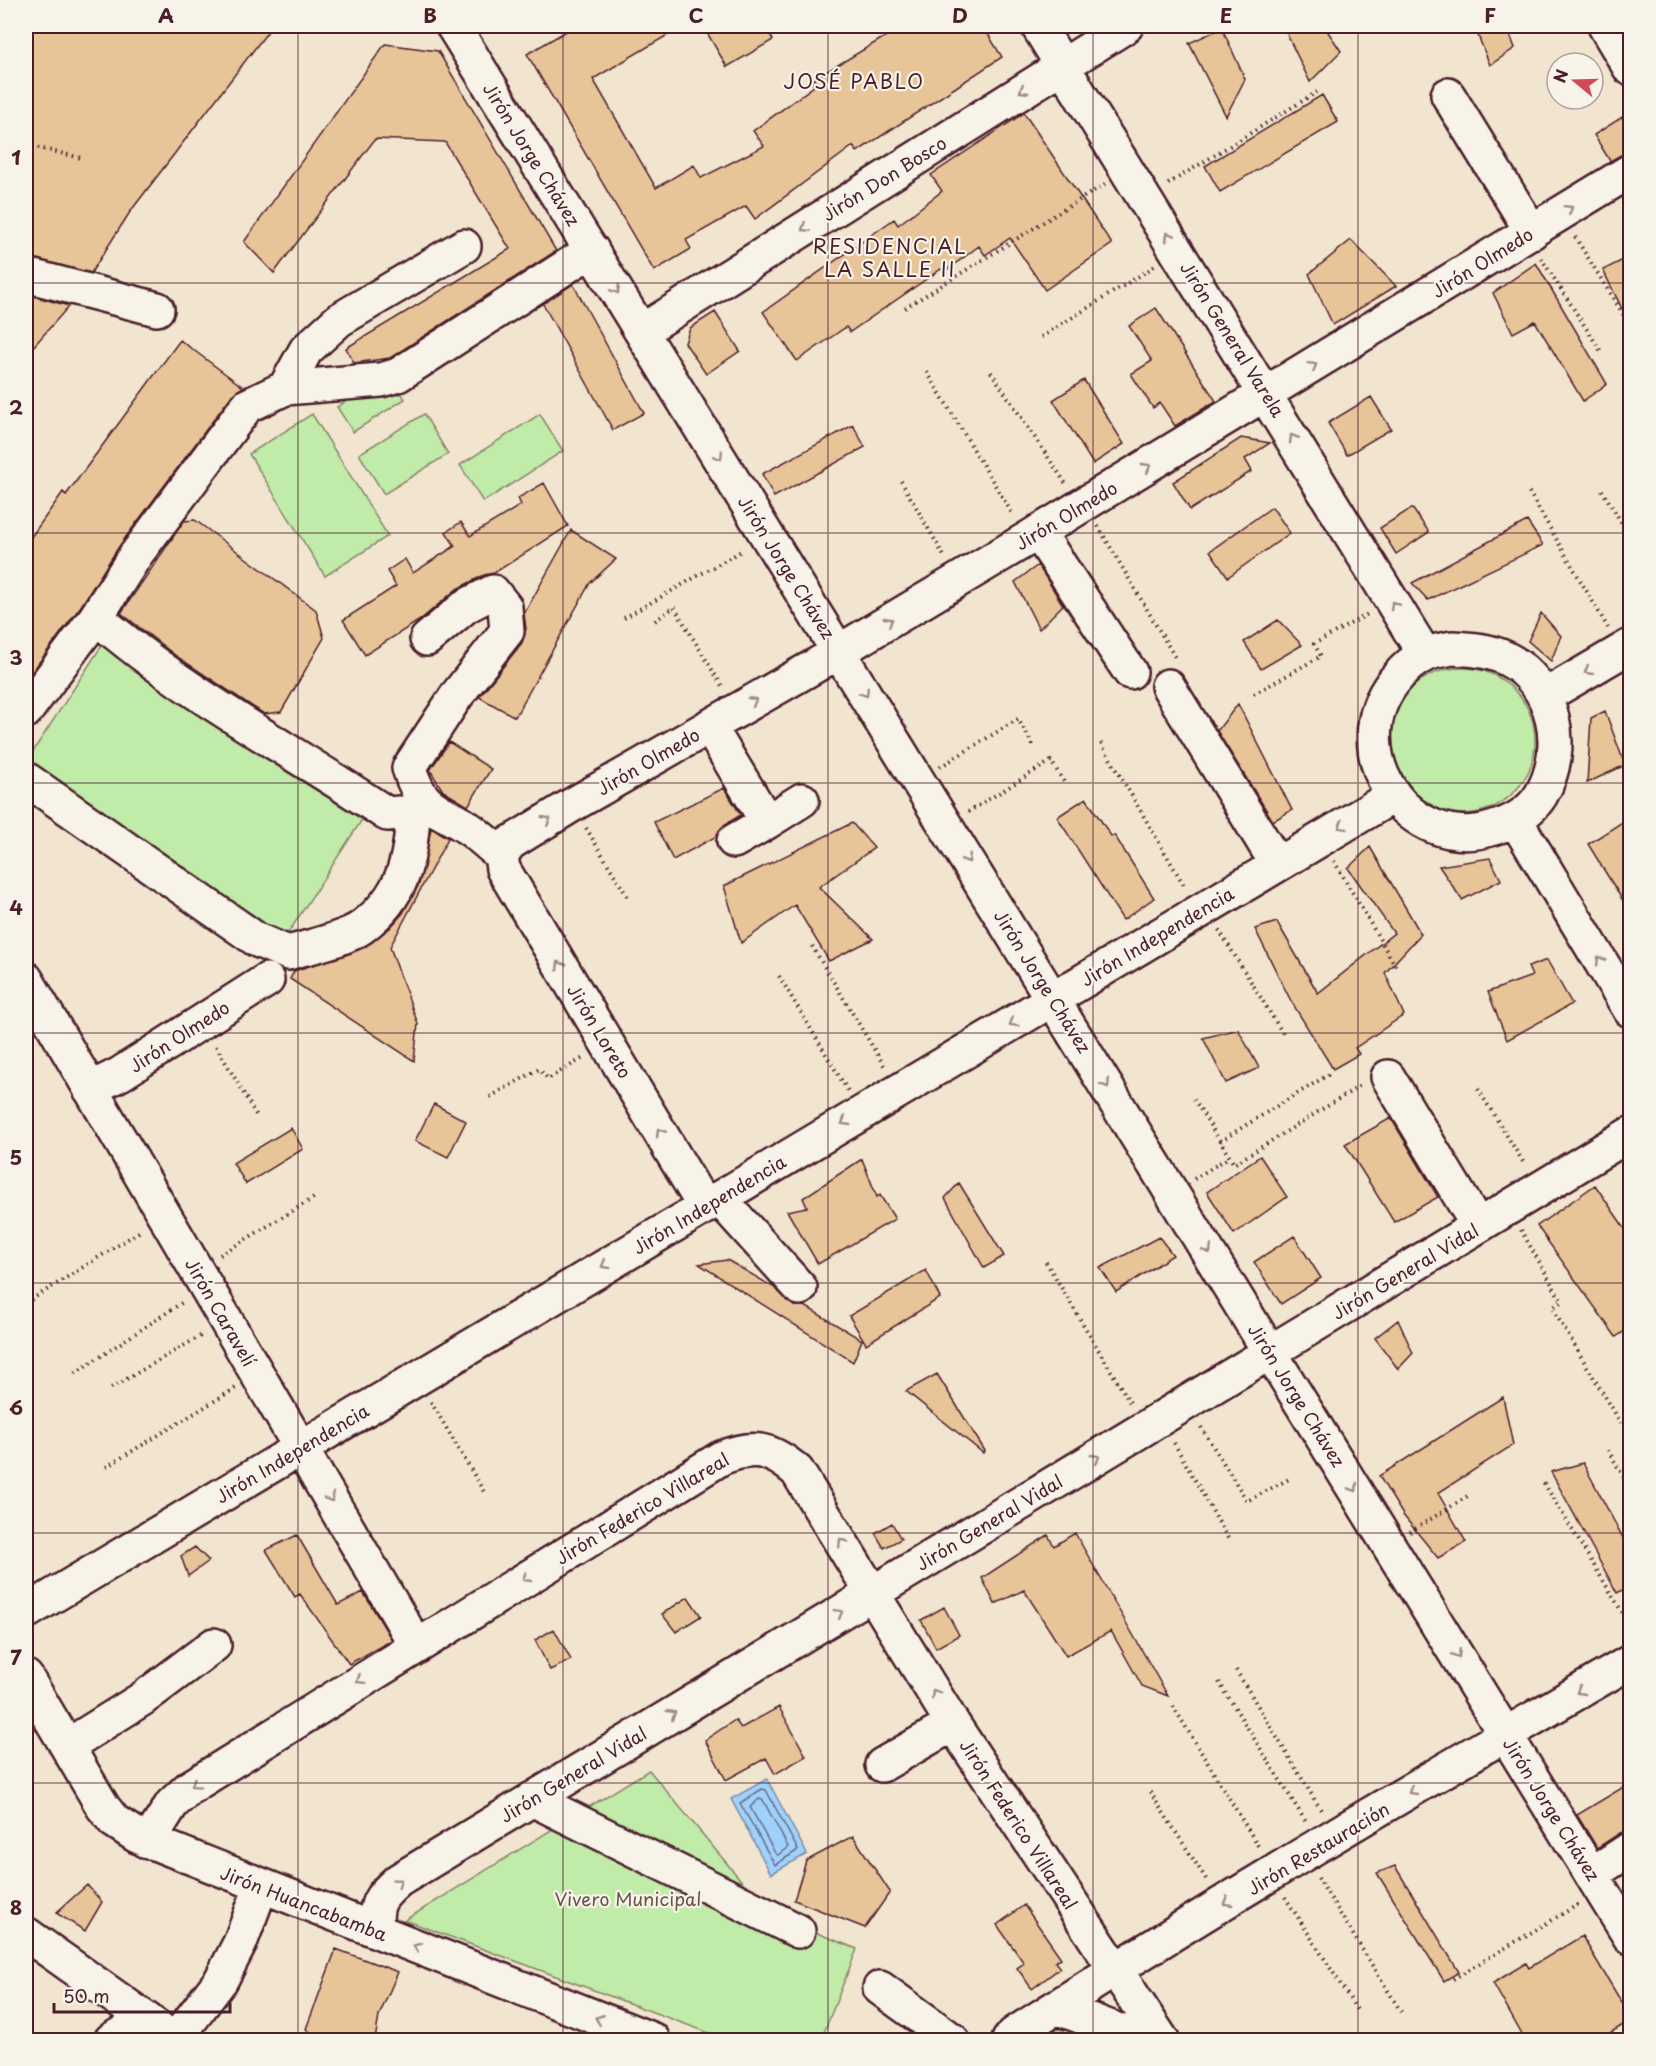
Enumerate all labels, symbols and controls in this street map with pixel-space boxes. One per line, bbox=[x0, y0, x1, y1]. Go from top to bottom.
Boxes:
text: A bbox=[158, 0, 174, 30]
text: B bbox=[423, 0, 437, 30]
text: C bbox=[688, 0, 704, 30]
text: D bbox=[952, 0, 968, 30]
text: E bbox=[1220, 0, 1232, 30]
text: F bbox=[1484, 0, 1496, 30]
north arrow bbox=[1545, 51, 1605, 111]
district label: JOSÉ PABLO bbox=[783, 66, 925, 96]
text: N bbox=[1546, 66, 1573, 86]
street label: Jirón Jorge Chávez bbox=[477, 77, 587, 231]
one-way arrow bbox=[1019, 83, 1030, 94]
street label: Jirón Don Bosco bbox=[817, 129, 951, 227]
text: 1 bbox=[11, 142, 21, 172]
one-way arrow bbox=[1563, 204, 1573, 216]
street label: Jirón Olmedo bbox=[1426, 220, 1538, 304]
one-way arrow bbox=[801, 221, 811, 233]
district label: RESIDENCIAL LA SALLE II bbox=[813, 231, 967, 284]
one-way arrow bbox=[1165, 232, 1177, 242]
street label: Jirón General Varela bbox=[1174, 256, 1292, 423]
one-way arrow bbox=[609, 284, 621, 294]
one-way arrow bbox=[1307, 362, 1318, 373]
text: 2 bbox=[9, 392, 23, 422]
one-way arrow bbox=[1289, 434, 1301, 444]
one-way arrow bbox=[711, 449, 722, 460]
one-way arrow bbox=[1141, 462, 1151, 474]
street label: Jirón Olmedo bbox=[1010, 474, 1122, 556]
street label: Jirón Jorge Chávez bbox=[732, 490, 842, 644]
one-way arrow bbox=[1390, 601, 1402, 611]
one-way arrow bbox=[883, 617, 893, 628]
text: 3 bbox=[9, 642, 23, 672]
one-way arrow bbox=[1584, 664, 1594, 675]
one-way arrow bbox=[858, 687, 870, 697]
one-way arrow bbox=[746, 697, 757, 709]
street label: Jirón Olmedo bbox=[592, 721, 704, 801]
one-way arrow bbox=[541, 816, 551, 827]
one-way arrow bbox=[1338, 819, 1348, 830]
one-way arrow bbox=[960, 853, 972, 863]
street label: Jirón Independencia bbox=[1075, 879, 1239, 993]
text: 4 bbox=[9, 892, 23, 922]
street label: Jirón Jorge Chávez bbox=[988, 904, 1098, 1058]
one-way arrow bbox=[1596, 956, 1607, 966]
one-way arrow bbox=[556, 961, 568, 971]
street label: Jirón Loreto bbox=[561, 979, 639, 1083]
street label: Jirón Olmedo bbox=[124, 993, 234, 1079]
one-way arrow bbox=[1009, 1015, 1019, 1027]
one-way arrow bbox=[1099, 1078, 1111, 1088]
one-way arrow bbox=[841, 1115, 851, 1127]
one-way arrow bbox=[656, 1128, 668, 1138]
text: 5 bbox=[10, 1142, 22, 1172]
street label: Jirón Independencia bbox=[627, 1147, 791, 1261]
street label: Jirón General Vidal bbox=[1326, 1216, 1484, 1326]
one-way arrow bbox=[1201, 1244, 1213, 1254]
street label: Jirón Caravelí bbox=[179, 1253, 263, 1372]
one-way arrow bbox=[601, 1258, 611, 1270]
street label: Jirón Jorge Chávez bbox=[1242, 1318, 1352, 1472]
text: 6 bbox=[9, 1392, 23, 1422]
street label: Jirón Independencia bbox=[210, 1396, 374, 1510]
street label: Jirón Federico Villareal bbox=[550, 1445, 734, 1571]
one-way arrow bbox=[1090, 1454, 1100, 1466]
street label: Jirón General Vidal bbox=[910, 1467, 1068, 1577]
one-way arrow bbox=[1347, 1482, 1359, 1492]
one-way arrow bbox=[323, 1492, 334, 1502]
one-way arrow bbox=[838, 1538, 850, 1548]
one-way arrow bbox=[522, 1570, 532, 1582]
one-way arrow bbox=[833, 1609, 843, 1620]
text: 7 bbox=[10, 1642, 22, 1672]
one-way arrow bbox=[1449, 1648, 1461, 1658]
one-way arrow bbox=[356, 1673, 366, 1685]
one-way arrow bbox=[1576, 1684, 1586, 1696]
one-way arrow bbox=[930, 1689, 942, 1699]
one-way arrow bbox=[666, 1710, 676, 1722]
street label: Jirón General Vidal bbox=[494, 1719, 652, 1829]
street label: Jirón Jorge Chávez bbox=[1497, 1732, 1607, 1886]
street label: Jirón Federico Villareal bbox=[954, 1734, 1084, 1914]
one-way arrow bbox=[191, 1777, 202, 1788]
one-way arrow bbox=[1408, 1783, 1418, 1795]
street label: Jirón Restauración bbox=[1242, 1795, 1394, 1901]
street label: Jirón Huancabamba bbox=[217, 1859, 392, 1947]
one-way arrow bbox=[392, 1878, 403, 1889]
park label: Vivero Municipal bbox=[555, 1885, 701, 1912]
text: 8 bbox=[10, 1892, 22, 1922]
one-way arrow bbox=[1223, 1895, 1233, 1907]
one-way arrow bbox=[413, 1942, 424, 1954]
scale bar bbox=[54, 1976, 230, 2014]
text: 50 m bbox=[63, 1982, 110, 2009]
one-way arrow bbox=[594, 2014, 605, 2026]

